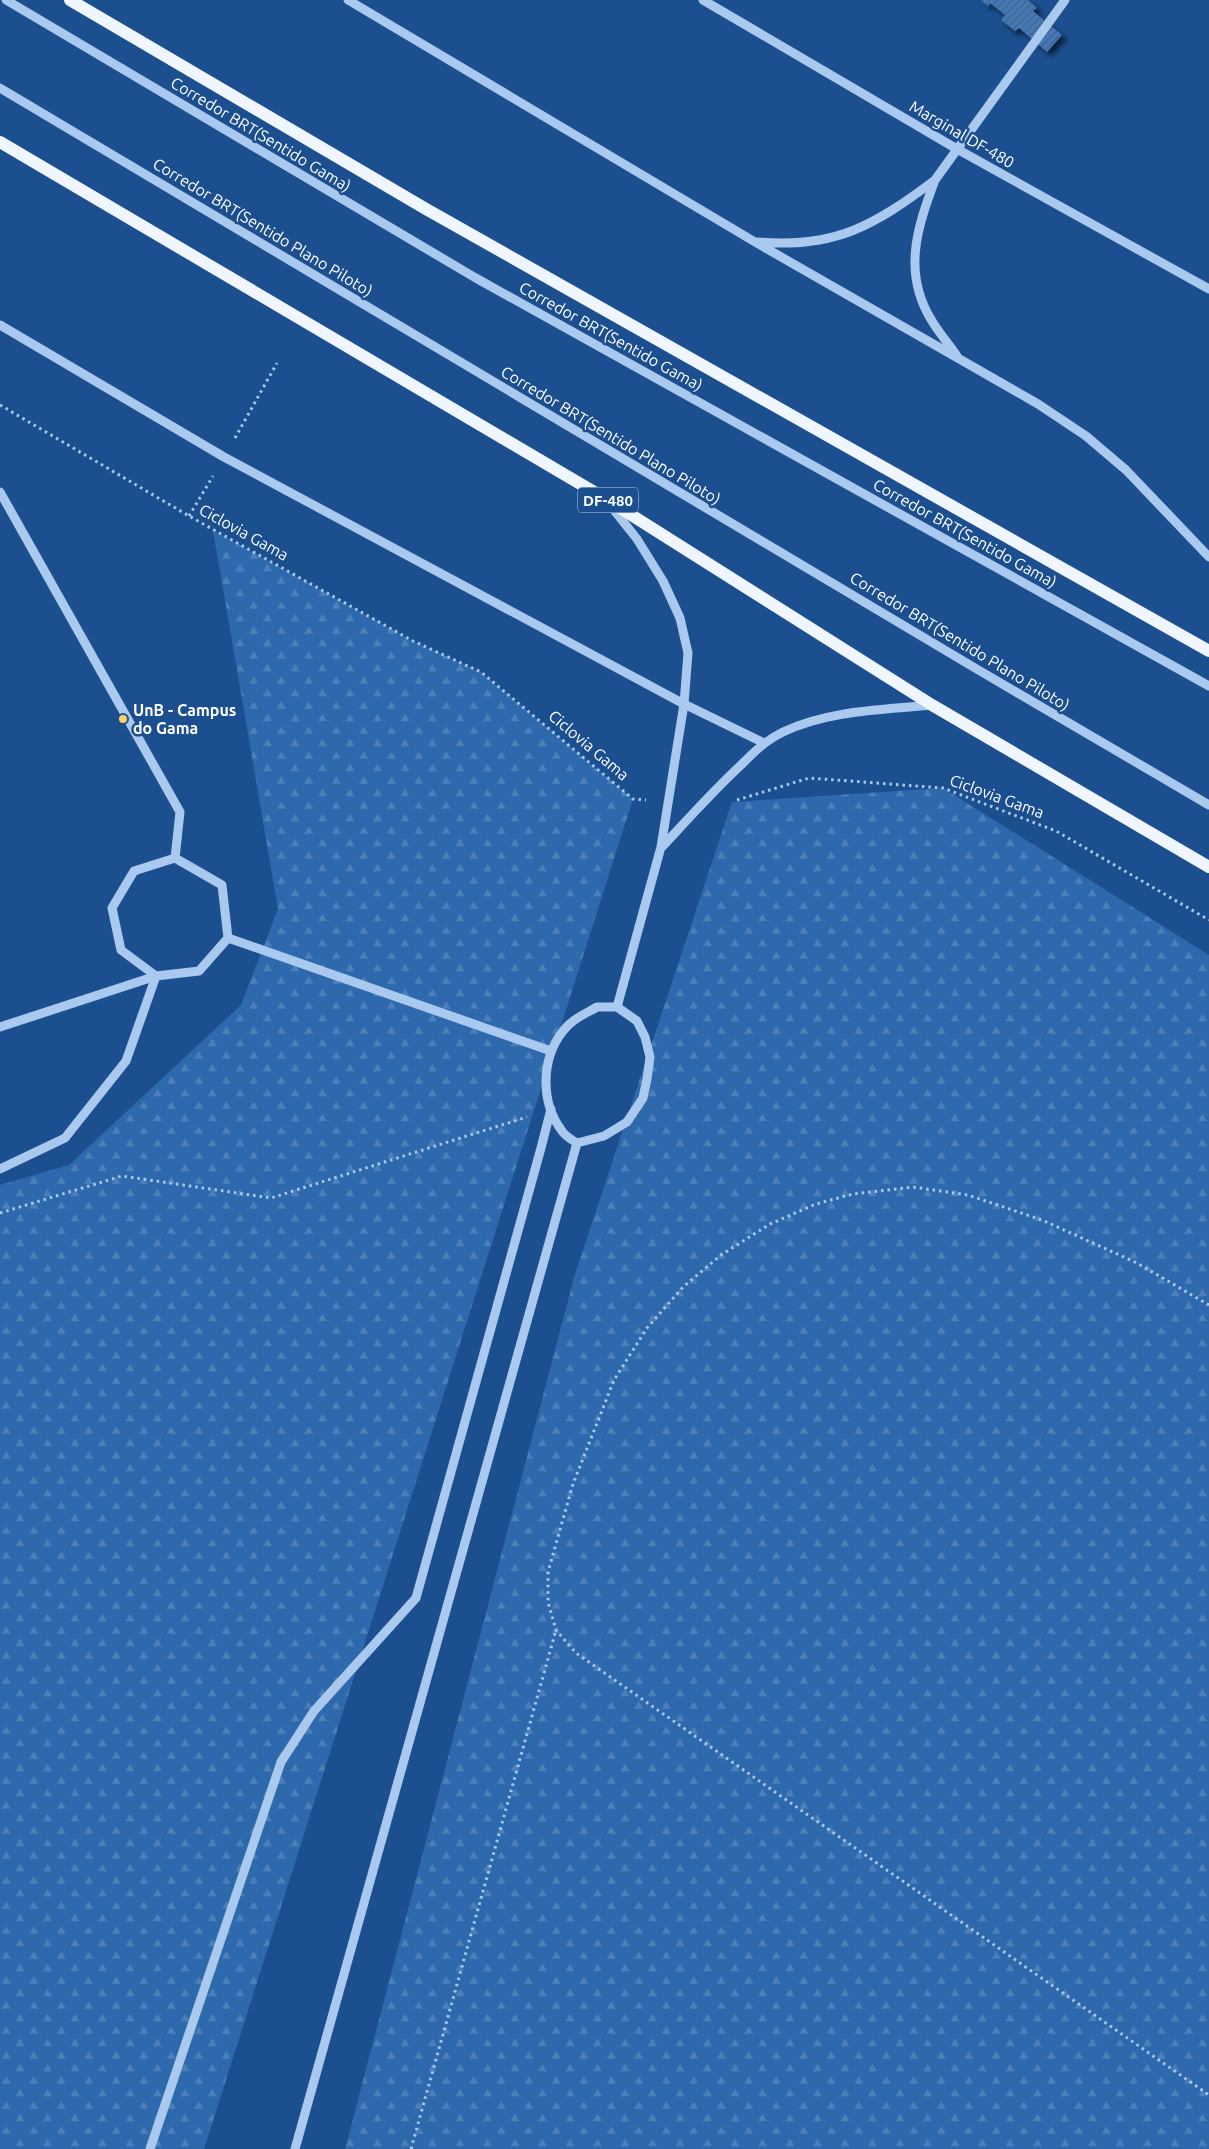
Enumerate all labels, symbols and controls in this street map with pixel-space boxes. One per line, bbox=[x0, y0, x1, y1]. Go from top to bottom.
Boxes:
street label: Corredor BRT(Sentido Gama) bbox=[167, 73, 354, 196]
street label: Marginal DF-480 bbox=[906, 97, 1018, 171]
street label: Corredor BRT(Sentido Plano Piloto) bbox=[150, 154, 376, 301]
street label: Corredor BRT(Sentido Gama) bbox=[516, 278, 706, 395]
street label: Corredor BRT(Sentido Plano Piloto) bbox=[498, 362, 724, 509]
street label: Corredor BRT(Sentido Gama) bbox=[870, 475, 1060, 592]
road number: DF-480 bbox=[578, 488, 638, 512]
street label: Ciclovia Gama bbox=[196, 500, 292, 564]
street label: Corredor BRT(Sentido Plano Piloto) bbox=[847, 568, 1073, 715]
place label: UnB - Campus do Gama bbox=[133, 701, 236, 737]
street label: Ciclovia Gama bbox=[545, 706, 633, 784]
marker: UnB - Campus do Gama bbox=[117, 713, 129, 725]
street label: Ciclovia Gama bbox=[947, 771, 1047, 821]

